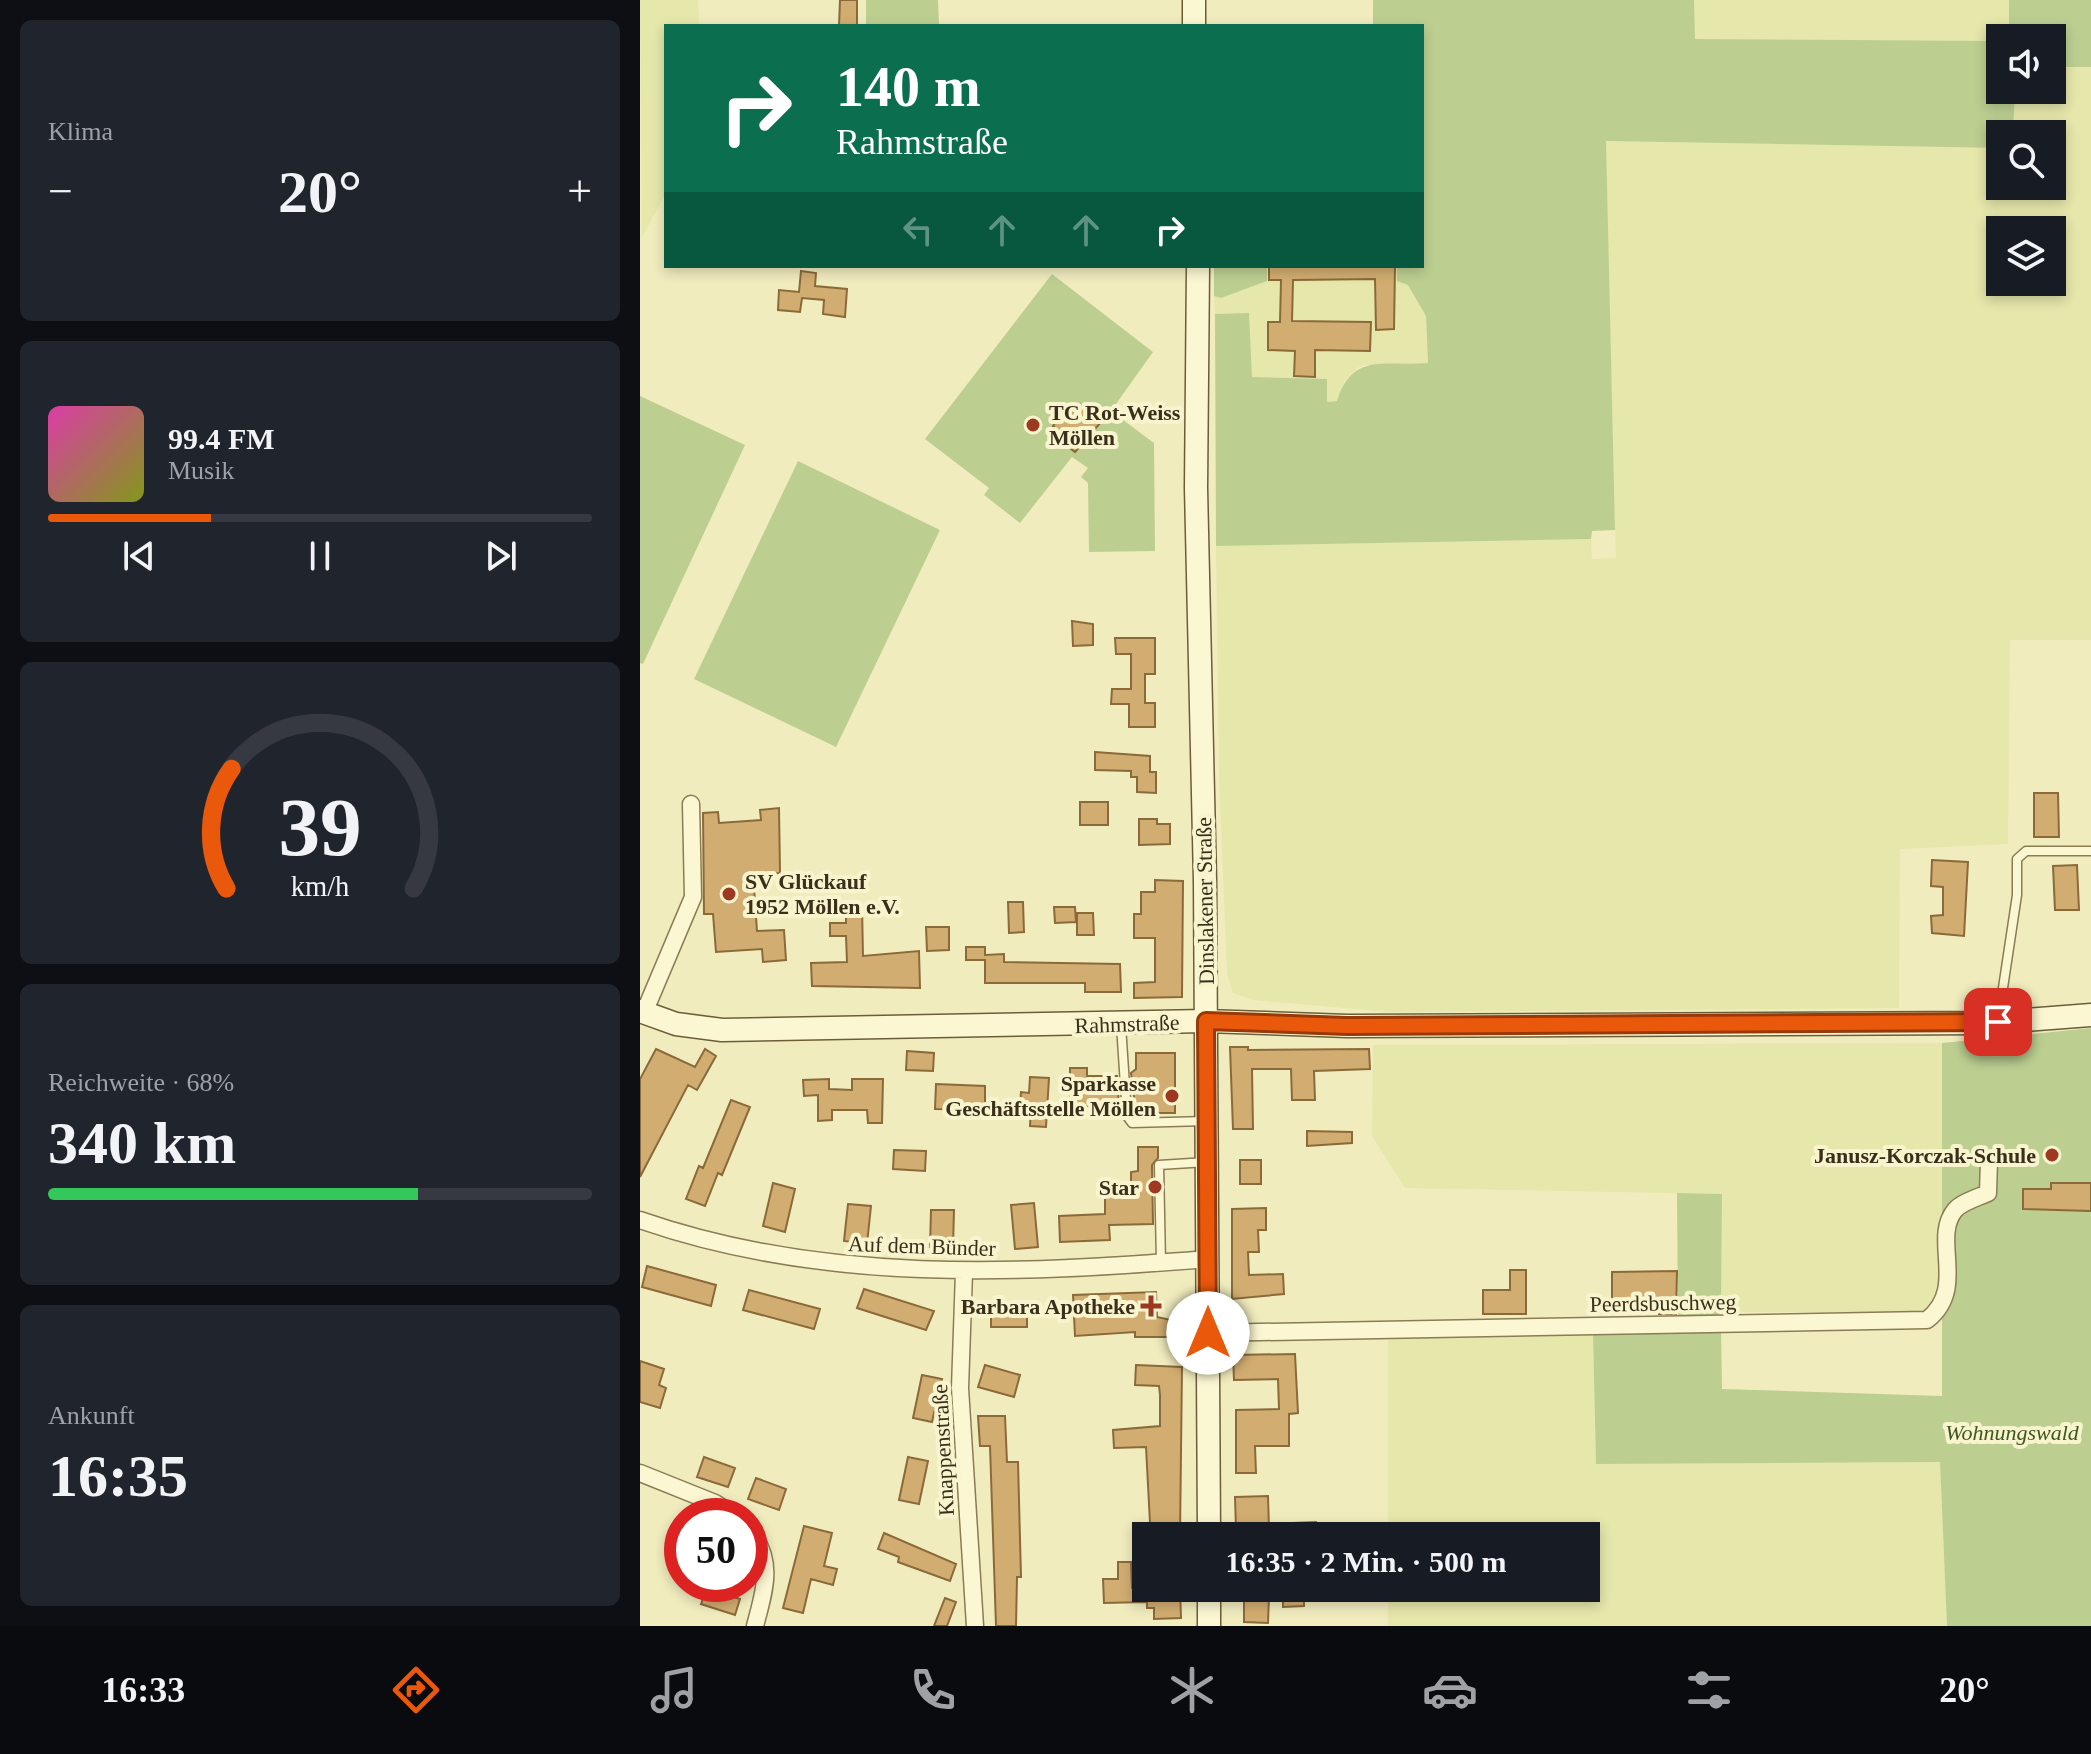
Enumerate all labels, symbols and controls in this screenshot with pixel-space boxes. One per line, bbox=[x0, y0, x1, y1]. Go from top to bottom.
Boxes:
map controls bbox=[1986, 24, 2066, 296]
button: sound bbox=[1986, 24, 2066, 104]
icon: right bbox=[704, 56, 808, 160]
text: 140 m bbox=[836, 56, 981, 118]
text: Klima bbox=[48, 117, 113, 146]
button: search bbox=[1986, 120, 2066, 200]
text: Rahmstraße bbox=[836, 122, 1008, 162]
text: 20° bbox=[278, 159, 362, 225]
text: − bbox=[48, 167, 73, 216]
text: + bbox=[567, 167, 592, 216]
icon: left bbox=[896, 208, 940, 252]
icon: ahead bbox=[980, 208, 1024, 252]
icon: ahead bbox=[1064, 208, 1108, 252]
icon: right bbox=[1148, 208, 1192, 252]
button: layers bbox=[1986, 216, 2066, 296]
place label: TC Rot-Weiss Möllen bbox=[1049, 400, 1181, 450]
marker: TC Rot-Weiss Möllen bbox=[1024, 416, 1042, 434]
text: 99.4 FM bbox=[168, 422, 275, 455]
text: Musik bbox=[168, 456, 234, 485]
icon: previous bbox=[117, 534, 161, 578]
icon: pause bbox=[298, 534, 342, 578]
icon: next bbox=[479, 534, 523, 578]
text: 39 bbox=[278, 781, 362, 873]
street label: Dinslakener Straße bbox=[1191, 817, 1219, 985]
place label: SV Glückauf 1952 Möllen e.V. bbox=[745, 869, 900, 919]
text: km/h bbox=[291, 871, 349, 902]
marker: SV Glückauf 1952 Möllen e.V. bbox=[720, 885, 738, 903]
pin bbox=[1964, 988, 2032, 1056]
icon: arrive bbox=[1976, 1000, 2020, 1044]
street label: Rahmstraße bbox=[1074, 1010, 1180, 1038]
text: Reichweite · 68% bbox=[48, 1068, 234, 1097]
place label: Sparkasse Geschäftsstelle Möllen bbox=[945, 1071, 1156, 1121]
marker: Sparkasse Geschäftsstelle Möllen bbox=[1163, 1087, 1181, 1105]
text: 340 km bbox=[48, 1110, 236, 1176]
place label: Janusz-Korczak-Schule bbox=[1814, 1143, 2036, 1168]
marker: Janusz-Korczak-Schule bbox=[2043, 1146, 2061, 1164]
place label: Star bbox=[1099, 1175, 1139, 1200]
marker: Star bbox=[1146, 1178, 1164, 1196]
street label: Auf dem Bünder bbox=[848, 1231, 997, 1261]
street label: Peerdsbuschweg bbox=[1589, 1289, 1737, 1317]
position arrow bbox=[1166, 1291, 1250, 1375]
place label: Barbara Apotheke bbox=[961, 1294, 1135, 1319]
marker: Barbara Apotheke bbox=[1142, 1297, 1160, 1315]
street label: Knappenstraße bbox=[927, 1383, 959, 1517]
text: Ankunft bbox=[48, 1401, 135, 1430]
park label: Wohnungswald bbox=[1945, 1420, 2080, 1445]
text: 16:35 bbox=[48, 1443, 188, 1509]
speed limit sign: 50 bbox=[664, 1498, 768, 1602]
text: 16:35 · 2 Min. · 500 m bbox=[1226, 1545, 1506, 1578]
icon: directions bbox=[388, 1662, 444, 1718]
icon: music bbox=[646, 1662, 702, 1718]
icon: phone bbox=[905, 1662, 961, 1718]
icon: climate bbox=[1164, 1662, 1220, 1718]
icon: car bbox=[1422, 1662, 1478, 1718]
icon: filters bbox=[1681, 1662, 1737, 1718]
text: 16:33 bbox=[101, 1670, 185, 1710]
text: 20° bbox=[1939, 1670, 1990, 1710]

